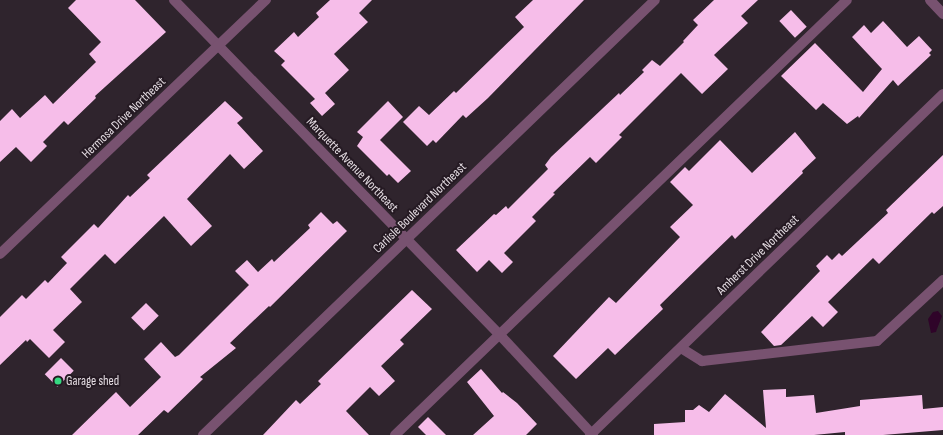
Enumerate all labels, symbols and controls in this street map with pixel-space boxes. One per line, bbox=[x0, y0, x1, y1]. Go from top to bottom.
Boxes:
street label: Hermosa Drive Northeast bbox=[79, 74, 169, 162]
street label: Marquette Avenue Northeast bbox=[303, 114, 401, 216]
street label: Carlisle Boulevard Northeast bbox=[370, 159, 470, 257]
street label: Amherst Drive Northeast bbox=[714, 212, 802, 298]
place label: Garage shed bbox=[66, 373, 119, 389]
marker: Garage shed bbox=[53, 376, 63, 386]

